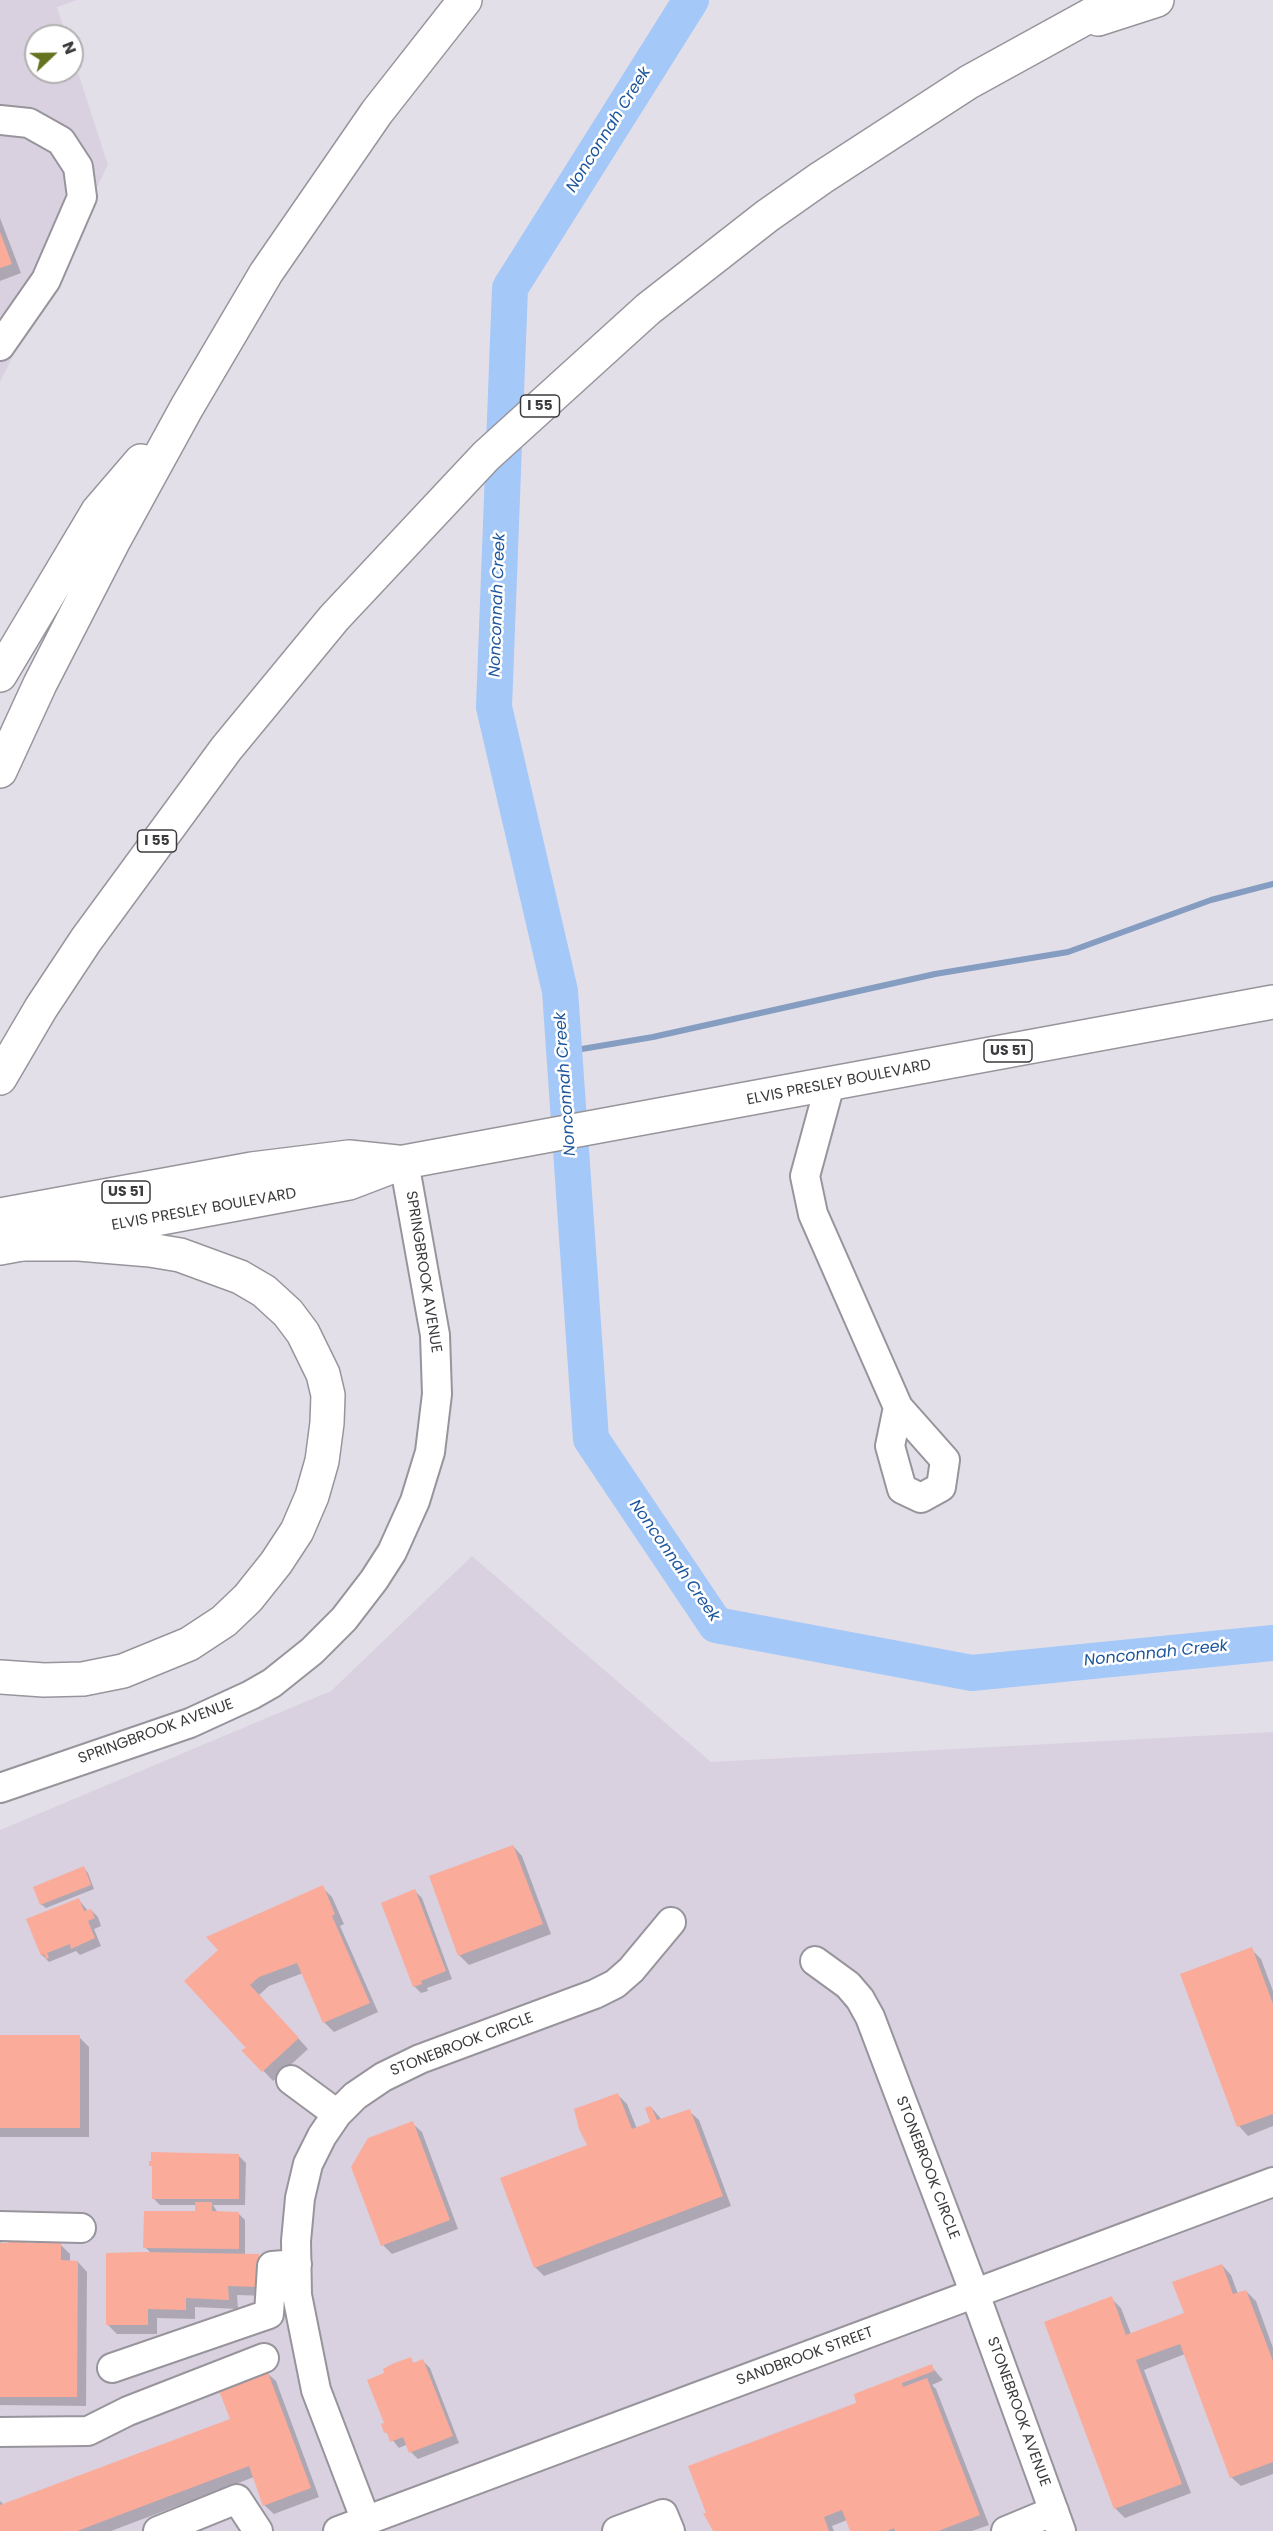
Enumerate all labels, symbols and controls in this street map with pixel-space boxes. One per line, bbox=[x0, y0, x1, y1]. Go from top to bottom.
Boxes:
north arrow bbox=[24, 24, 84, 84]
text: N bbox=[56, 38, 82, 58]
water label: Nonconnah Creek bbox=[563, 64, 655, 196]
road number: I 55 bbox=[520, 395, 560, 417]
water label: Nonconnah Creek bbox=[486, 533, 510, 677]
road number: I 55 bbox=[138, 830, 176, 852]
water label: Nonconnah Creek bbox=[551, 1011, 581, 1157]
road number: US 51 bbox=[984, 1040, 1032, 1062]
street label: ELVIS PRESLEY BOULEVARD bbox=[745, 1056, 933, 1110]
road number: US 51 bbox=[102, 1181, 150, 1203]
street label: ELVIS PRESLEY BOULEVARD bbox=[110, 1185, 298, 1235]
street label: SPRINGBROOK AVENUE bbox=[401, 1190, 445, 1354]
water label: Nonconnah Creek bbox=[625, 1496, 723, 1626]
water label: Nonconnah Creek bbox=[1083, 1637, 1229, 1671]
street label: SPRINGBROOK AVENUE bbox=[76, 1696, 236, 1768]
street label: STONEBROOK CIRCLE bbox=[388, 2009, 536, 2081]
street label: STONEBROOK CIRCLE bbox=[891, 2094, 963, 2242]
street label: SANDBROOK STREET bbox=[734, 2324, 876, 2390]
street label: STONEBROOK AVENUE bbox=[982, 2335, 1054, 2489]

